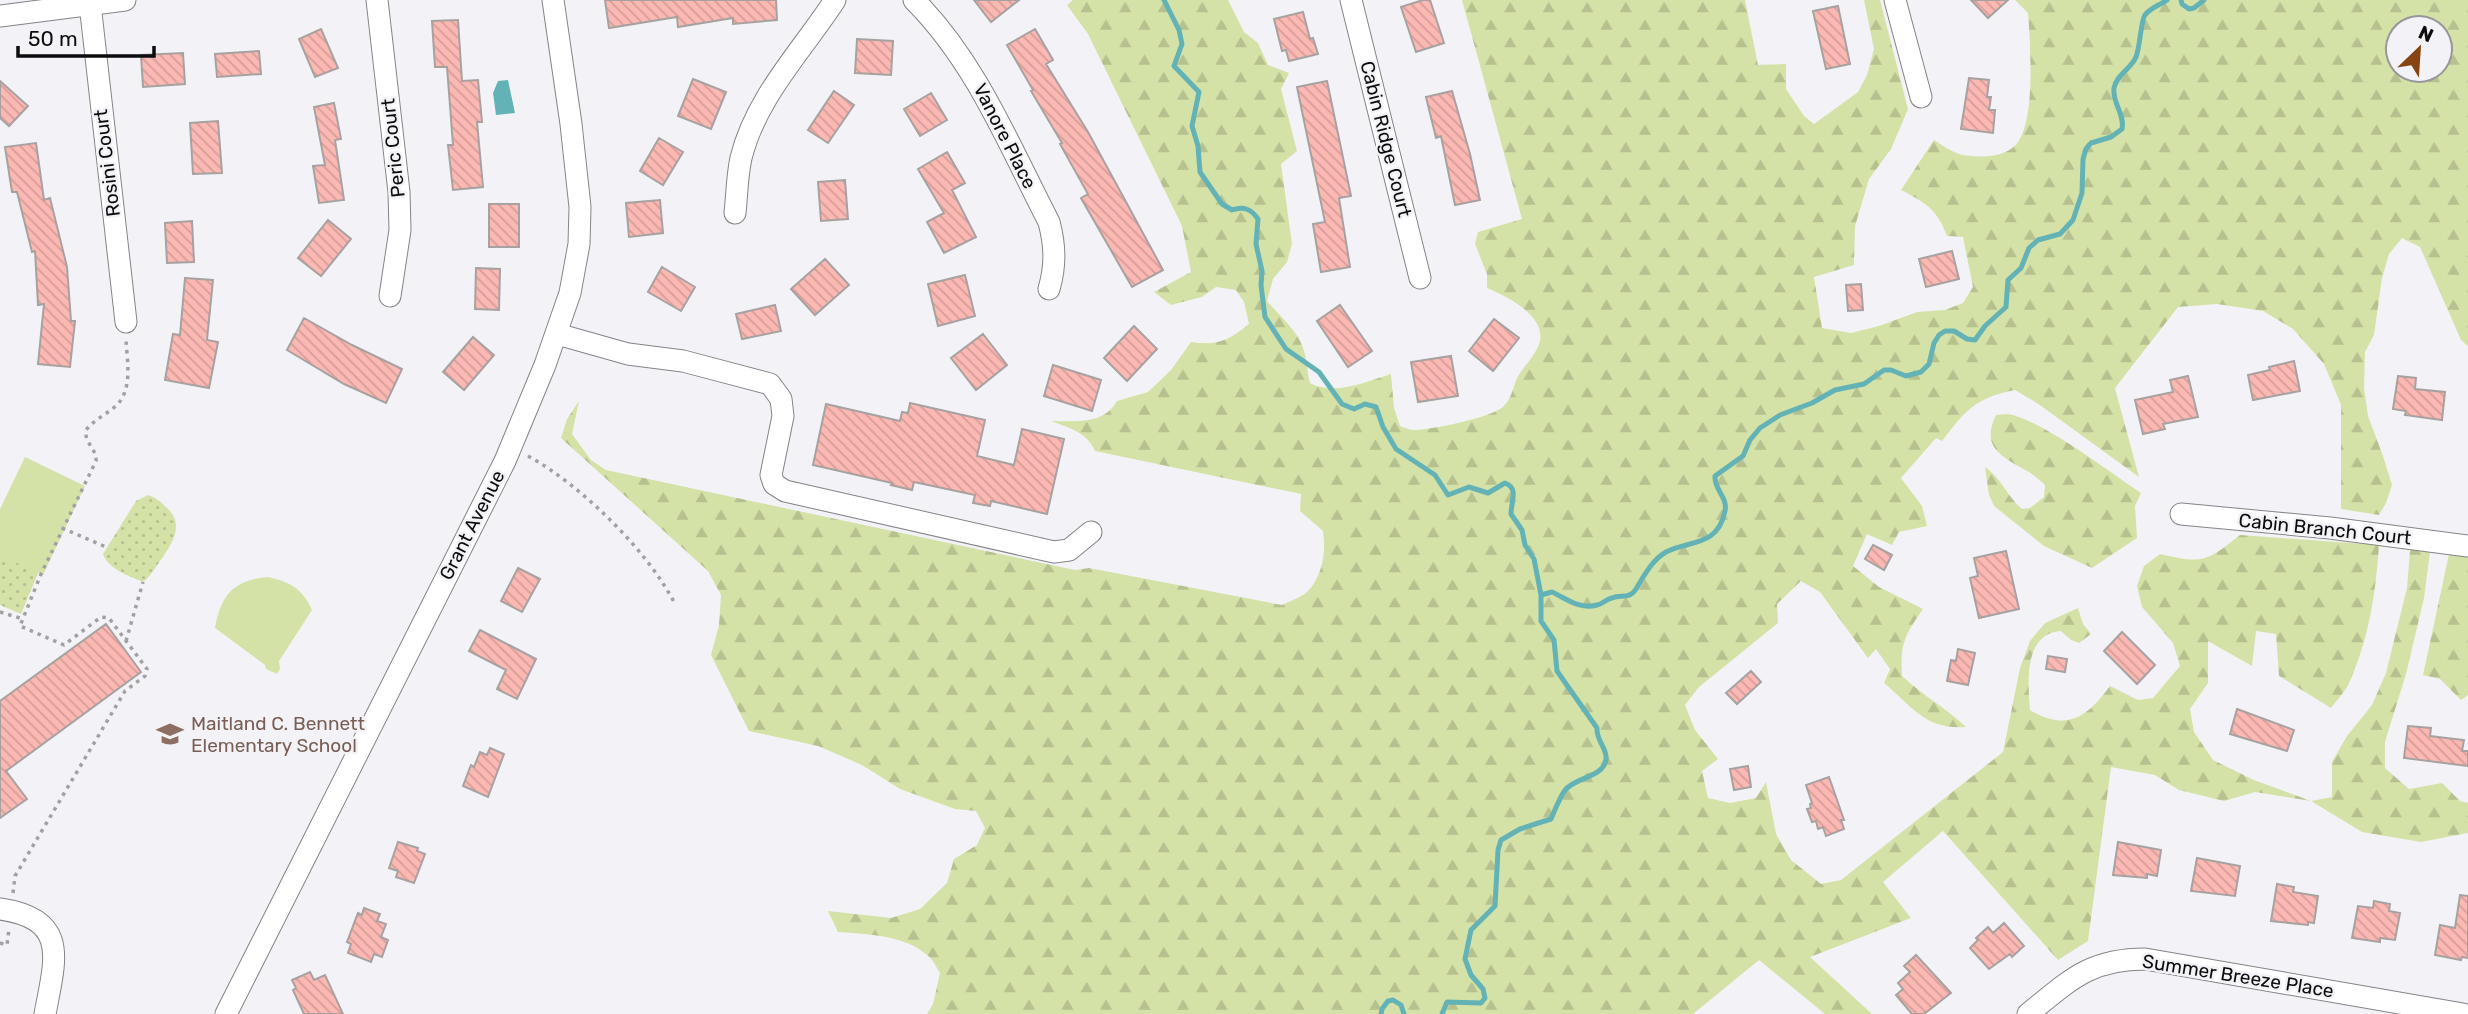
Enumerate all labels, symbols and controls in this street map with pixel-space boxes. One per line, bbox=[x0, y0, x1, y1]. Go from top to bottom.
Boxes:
scale bar bbox=[18, 14, 154, 58]
north arrow bbox=[2384, 14, 2454, 84]
text: N bbox=[2415, 21, 2437, 47]
text: 50 m bbox=[28, 26, 78, 51]
street label: Cabin Ridge Court bbox=[1356, 59, 1417, 220]
street label: Vanore Place bbox=[969, 80, 1041, 192]
street label: Peric Court bbox=[376, 97, 410, 199]
street label: Rosini Court bbox=[89, 107, 125, 218]
street label: Grant Avenue bbox=[435, 466, 509, 584]
street label: Cabin Branch Court bbox=[2238, 509, 2413, 550]
place label: Maitland C. Bennett Elementary School bbox=[191, 712, 365, 757]
school or university icon: Maitland C. Bennett Elementary School bbox=[155, 719, 185, 749]
street label: Summer Breeze Place bbox=[2141, 950, 2335, 1002]

